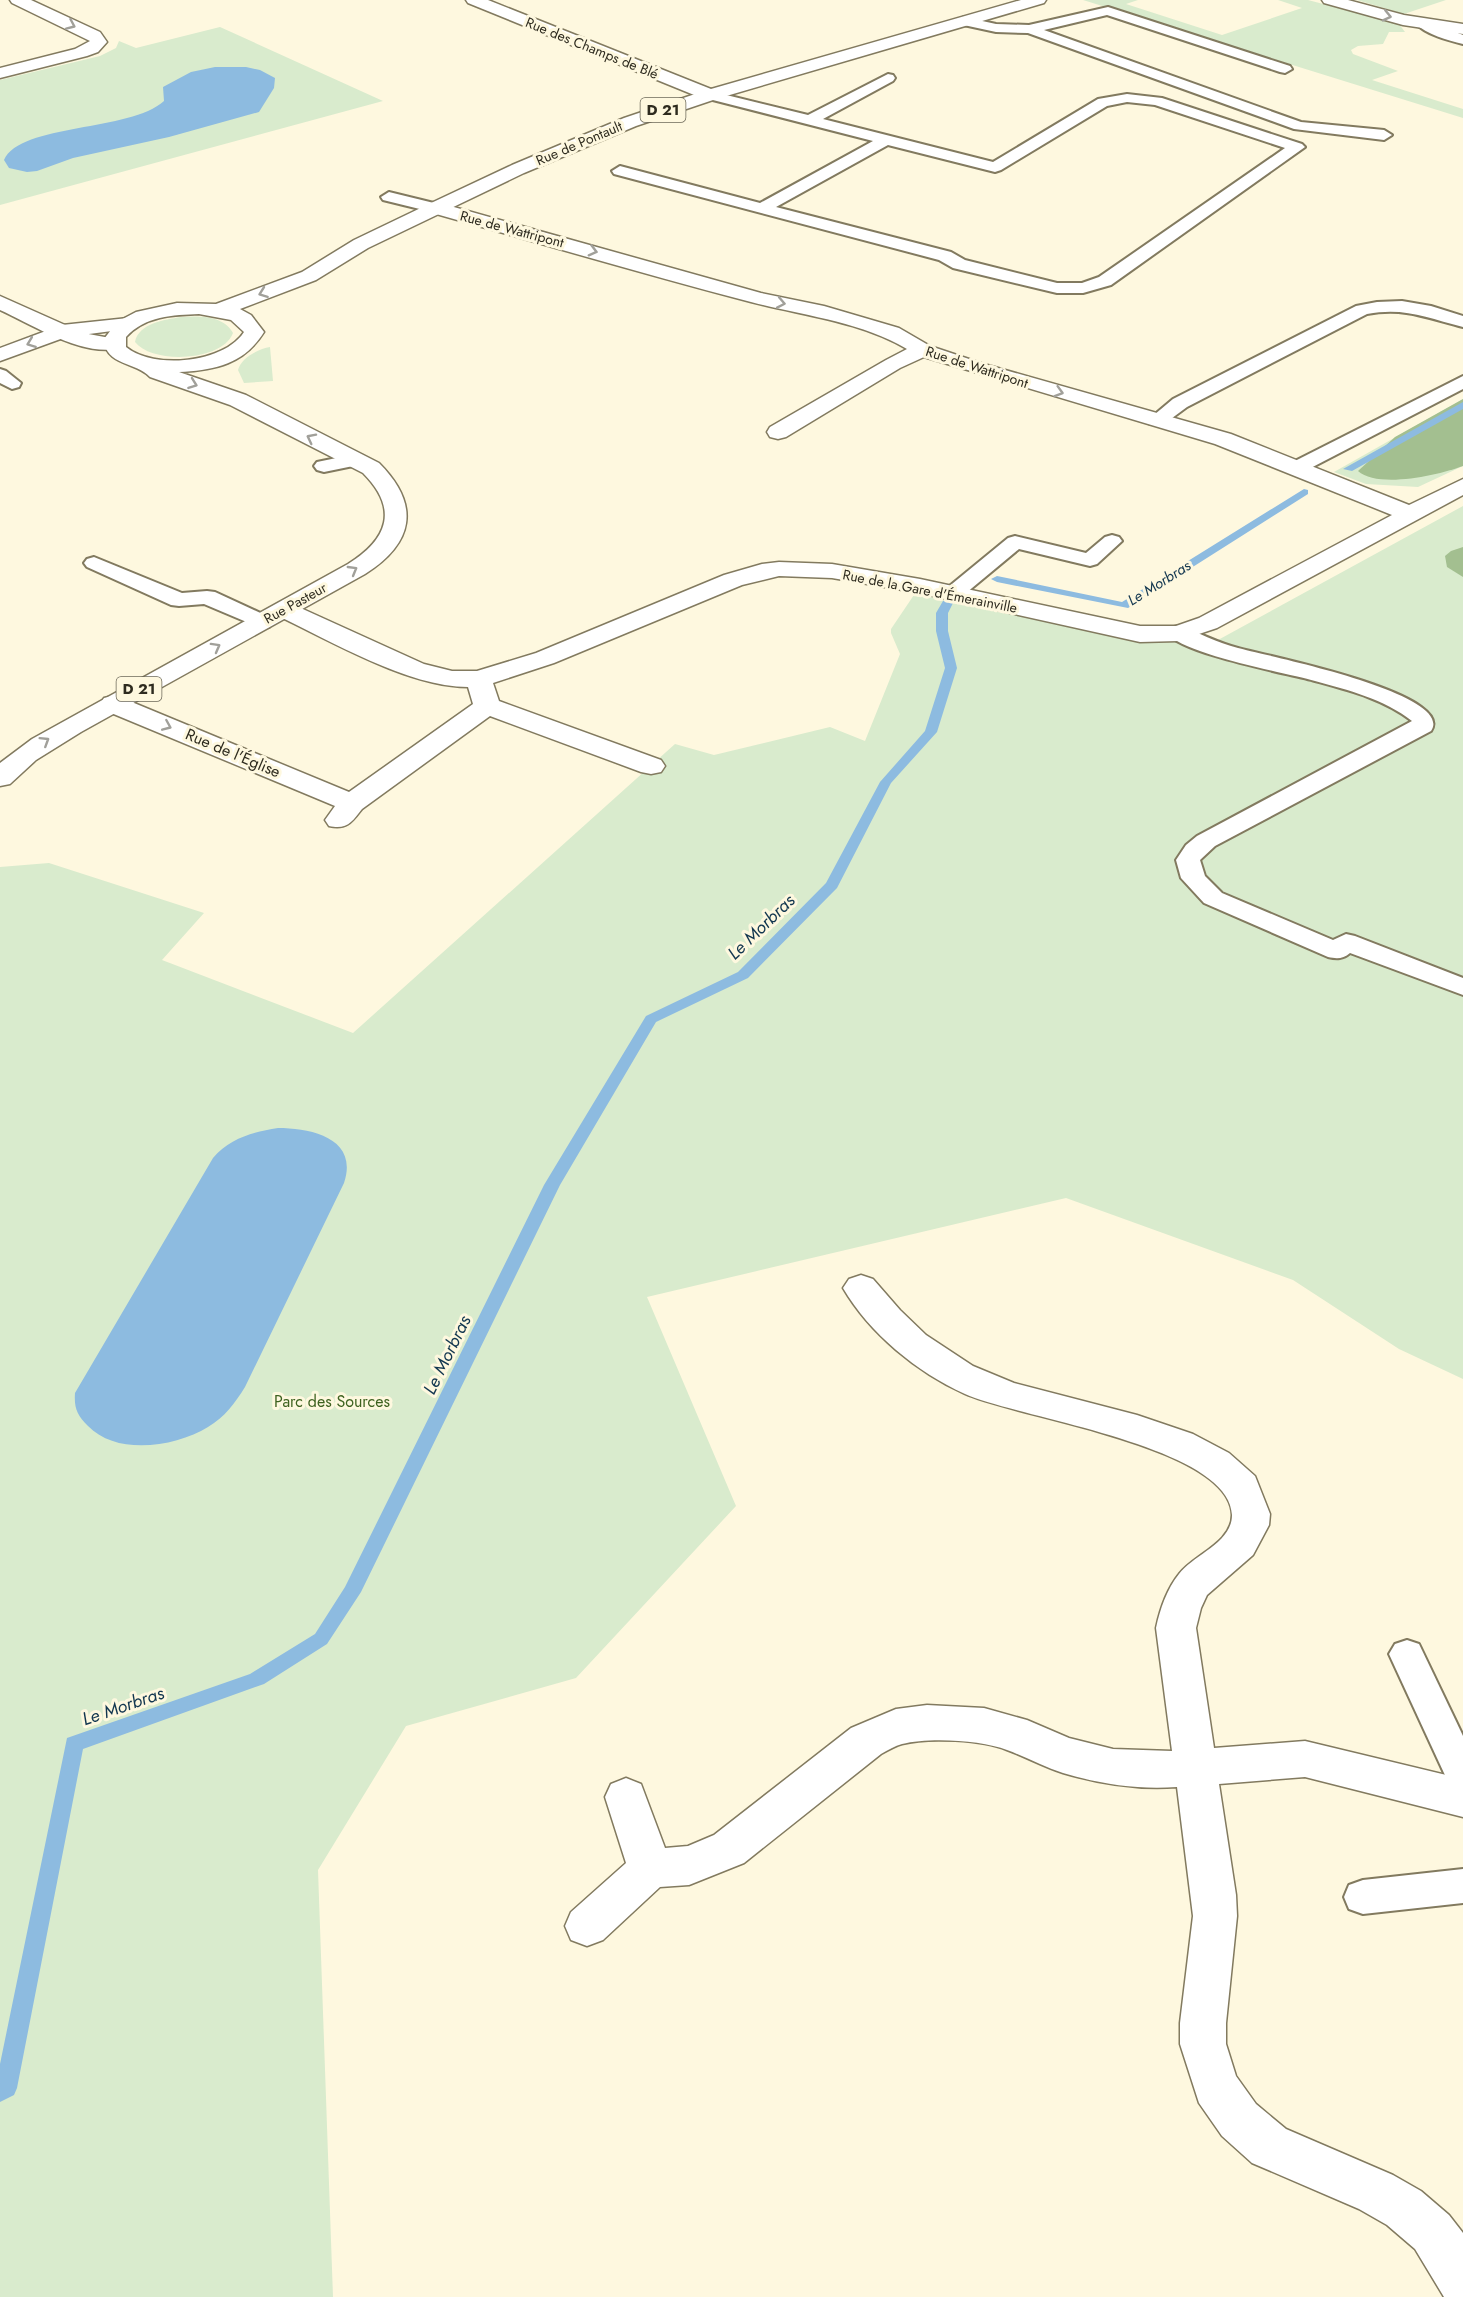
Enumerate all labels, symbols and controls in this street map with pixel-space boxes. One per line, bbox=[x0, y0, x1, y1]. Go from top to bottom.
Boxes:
one-way arrow bbox=[1381, 8, 1391, 21]
street label: Rue des Champs de Blé bbox=[523, 12, 661, 84]
one-way arrow bbox=[65, 18, 76, 30]
road number: D 21 bbox=[640, 98, 686, 122]
street label: Rue de Pontault bbox=[533, 116, 626, 170]
street label: Rue de Wattripont bbox=[458, 206, 567, 253]
one-way arrow bbox=[588, 244, 598, 256]
one-way arrow bbox=[258, 285, 269, 298]
one-way arrow bbox=[776, 296, 786, 309]
one-way arrow bbox=[26, 336, 37, 348]
street label: Rue de Wattripont bbox=[923, 341, 1031, 393]
one-way arrow bbox=[187, 377, 198, 390]
one-way arrow bbox=[1053, 385, 1064, 397]
one-way arrow bbox=[307, 433, 318, 445]
water label: Le Morbras bbox=[1123, 555, 1195, 611]
street label: Rue de la Gare d'Émerainville bbox=[841, 564, 1019, 618]
one-way arrow bbox=[347, 565, 357, 577]
street label: Rue Pasteur bbox=[260, 577, 330, 628]
one-way arrow bbox=[209, 643, 220, 654]
road number: D 21 bbox=[116, 677, 162, 701]
one-way arrow bbox=[161, 719, 172, 731]
street label: Rue de l'Église bbox=[182, 723, 284, 783]
one-way arrow bbox=[39, 737, 49, 749]
water label: Le Morbras bbox=[721, 887, 801, 966]
water label: Le Morbras bbox=[417, 1310, 478, 1399]
park label: Parc des Sources bbox=[274, 1390, 390, 1413]
water label: Le Morbras bbox=[79, 1680, 168, 1732]

